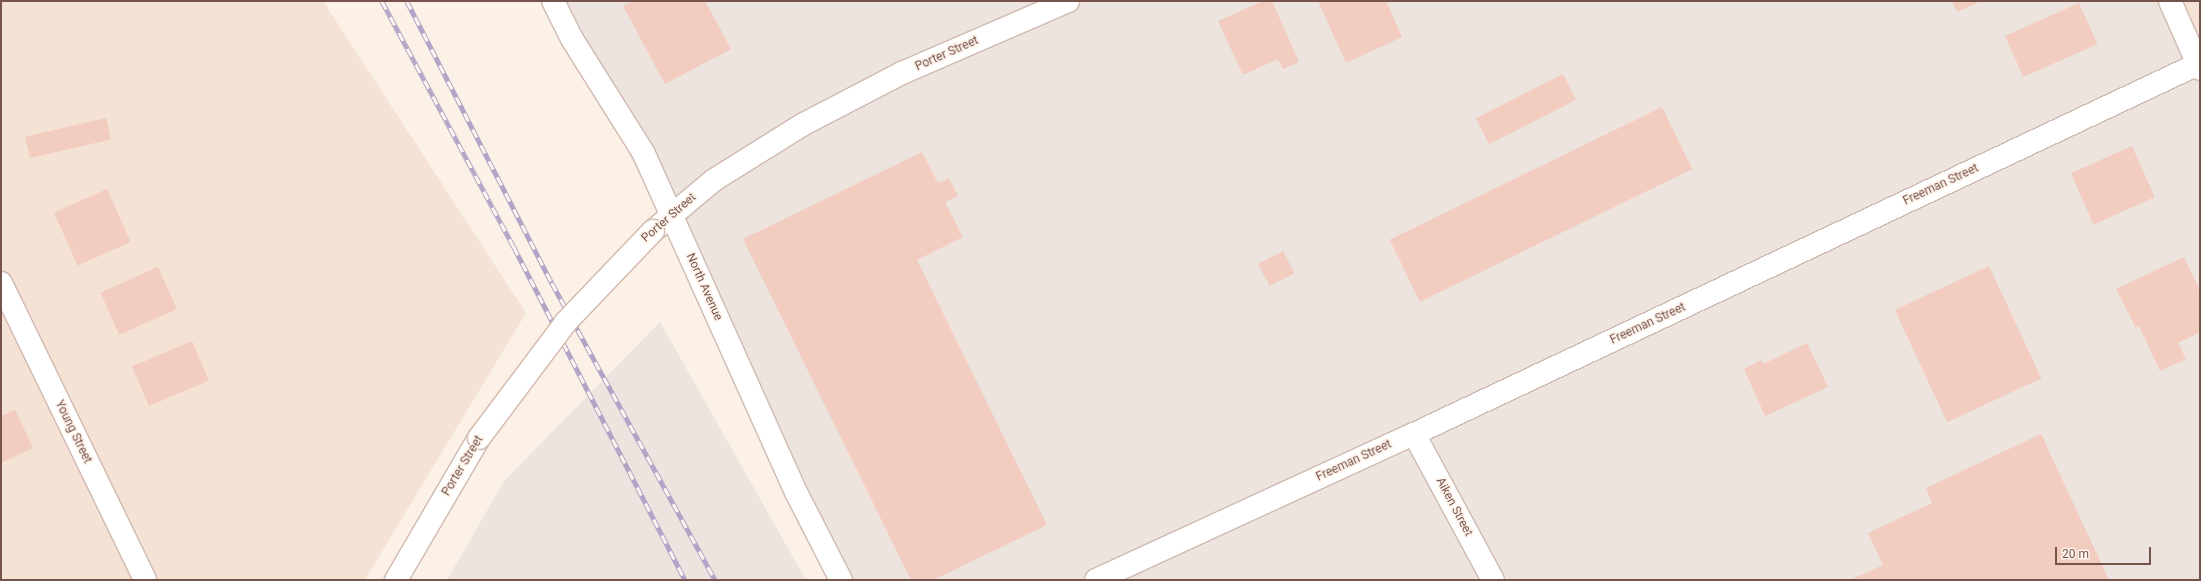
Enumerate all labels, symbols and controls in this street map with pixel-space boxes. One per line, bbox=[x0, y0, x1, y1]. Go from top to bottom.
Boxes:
street label: Porter Street bbox=[913, 34, 981, 74]
street label: Freeman Street bbox=[1901, 161, 1981, 209]
street label: Porter Street bbox=[639, 190, 699, 246]
street label: North Avenue bbox=[683, 251, 725, 323]
street label: Freeman Street bbox=[1608, 300, 1688, 348]
street label: Young Street bbox=[52, 398, 94, 466]
street label: Porter Street bbox=[439, 433, 487, 499]
street label: Freeman Street bbox=[1314, 437, 1394, 485]
street label: Aiken Street bbox=[1433, 475, 1475, 539]
scale bar bbox=[2057, 539, 2153, 565]
text: 20 m bbox=[2062, 547, 2089, 561]

